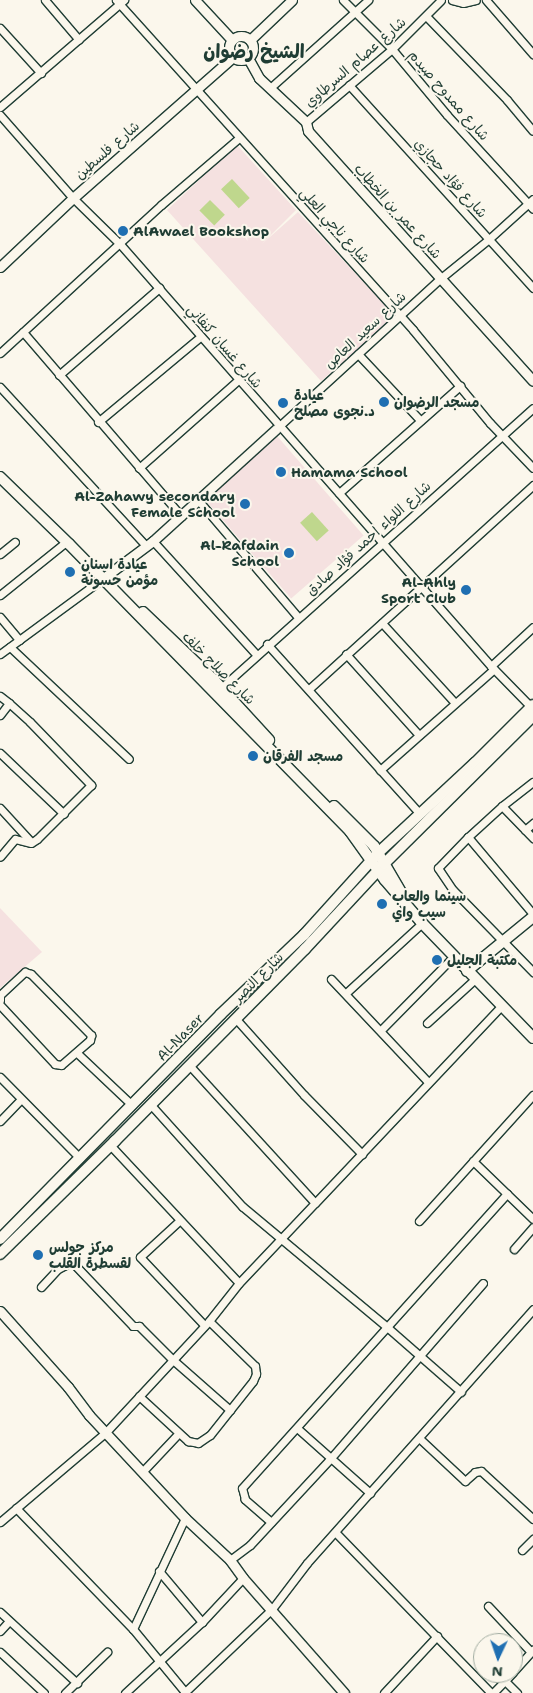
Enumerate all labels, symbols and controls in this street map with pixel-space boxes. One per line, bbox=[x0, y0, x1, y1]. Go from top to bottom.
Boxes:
street label: شارع عصام السرطاوي bbox=[301, 13, 409, 111]
district label: الشيخ رضوان bbox=[203, 41, 305, 63]
street label: شارع ممدوح صيدم bbox=[405, 46, 493, 144]
street label: شارع فلسطين bbox=[71, 117, 143, 183]
street label: شارع فؤاد حجازي bbox=[411, 135, 491, 221]
street label: شارع عمر بن الخطاب bbox=[351, 160, 445, 262]
street label: شارع ناجي العلي bbox=[297, 184, 373, 266]
place label: AlAwael Bookshop bbox=[133, 223, 269, 239]
marker: AlAwael Bookshop bbox=[117, 225, 129, 237]
street label: شارع سعيد العاص bbox=[321, 288, 409, 372]
street label: شارع غسان كنفاني bbox=[184, 301, 266, 391]
place label: عيادة د.نجوى مصلح bbox=[294, 387, 375, 420]
place label: مسجد الرضوان bbox=[394, 394, 479, 410]
marker: عيادة د.نجوى مصلح bbox=[276, 396, 290, 410]
marker: مسجد الرضوان bbox=[378, 396, 390, 408]
place label: Hamama School bbox=[291, 464, 408, 480]
marker: Hamama School bbox=[275, 466, 287, 478]
street label: شارع اللواء احمد فؤاد صادق bbox=[302, 477, 434, 599]
place label: Al-Zahawy secondary Female School bbox=[74, 488, 235, 520]
marker: Al-Zahawy secondary Female School bbox=[239, 498, 251, 510]
place label: Al-Rafdain School bbox=[200, 537, 279, 570]
marker: Al-Rafdain School bbox=[283, 547, 295, 559]
place label: عيادة اسنان مؤمن حسونة bbox=[81, 556, 158, 588]
marker: عيادة اسنان مؤمن حسونة bbox=[63, 565, 77, 579]
place label: Al-Ahly Sport Club bbox=[381, 574, 456, 606]
marker: Al-Ahly Sport Club bbox=[460, 584, 472, 596]
street label: شارع صلاح خلف bbox=[179, 628, 259, 708]
place label: مسجد الفرقان bbox=[263, 748, 343, 764]
marker: مسجد الفرقان bbox=[247, 750, 259, 762]
place label: سينما والعاب سيب واي bbox=[392, 888, 466, 920]
marker: سينما والعاب سيب واي bbox=[376, 898, 388, 910]
street label: شارع النصر bbox=[229, 948, 287, 1006]
place label: مكتبة الجليل bbox=[447, 952, 517, 968]
marker: مكتبة الجليل bbox=[431, 954, 443, 966]
street label: Al-Naser bbox=[153, 1010, 207, 1064]
place label: مركز جولس لقسطرة القلب bbox=[49, 1239, 131, 1272]
marker: مركز جولس لقسطرة القلب bbox=[31, 1248, 45, 1262]
north arrow bbox=[473, 1633, 523, 1683]
text: N bbox=[491, 1663, 503, 1681]

